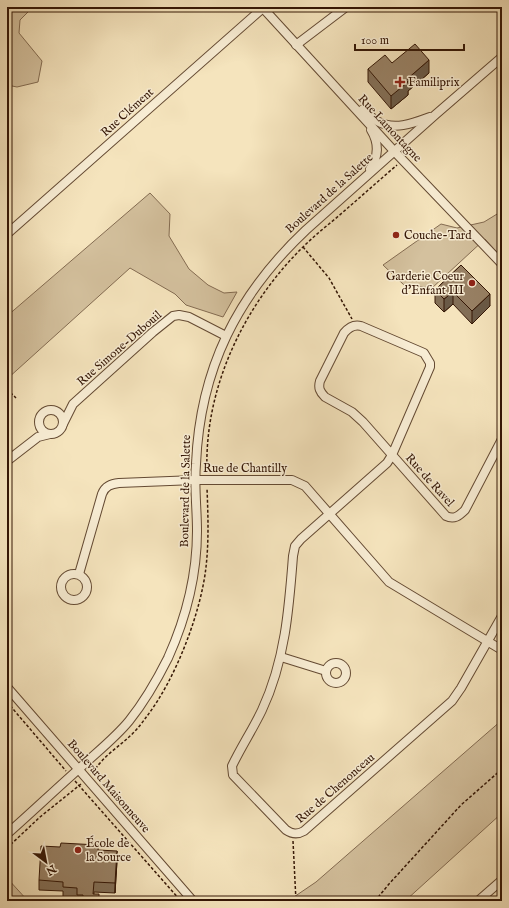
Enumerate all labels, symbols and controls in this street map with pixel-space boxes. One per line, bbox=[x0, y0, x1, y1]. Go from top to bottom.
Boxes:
scale bar bbox=[355, 26, 464, 52]
text: 100 m bbox=[361, 33, 389, 48]
place label: Familiprix bbox=[408, 75, 460, 91]
marker: Familiprix bbox=[395, 77, 405, 87]
street label: Rue Clément bbox=[98, 85, 157, 140]
street label: Rue Lamontagne bbox=[355, 91, 425, 166]
street label: Boulevard de la Salette bbox=[282, 150, 377, 237]
place label: Couche-Tard bbox=[404, 228, 472, 243]
marker: Couche-Tard bbox=[391, 230, 401, 240]
place label: Garderie Coeur d'Enfant III bbox=[386, 269, 465, 298]
marker: Garderie Coeur d'Enfant III bbox=[467, 278, 477, 288]
street label: Rue Simone-Dubouil bbox=[74, 307, 165, 389]
street label: Boulevard de la Salette bbox=[177, 434, 194, 547]
street label: Rue de Ravel bbox=[402, 451, 458, 510]
street label: Rue de Chantilly bbox=[203, 461, 287, 476]
street label: Boulevard Maisonneuve bbox=[64, 737, 154, 836]
street label: Rue de Chenonceau bbox=[293, 750, 378, 827]
place label: École de la Source bbox=[86, 835, 131, 865]
north arrow bbox=[26, 842, 66, 882]
marker: École de la Source bbox=[73, 845, 83, 855]
text: N bbox=[43, 861, 59, 878]

